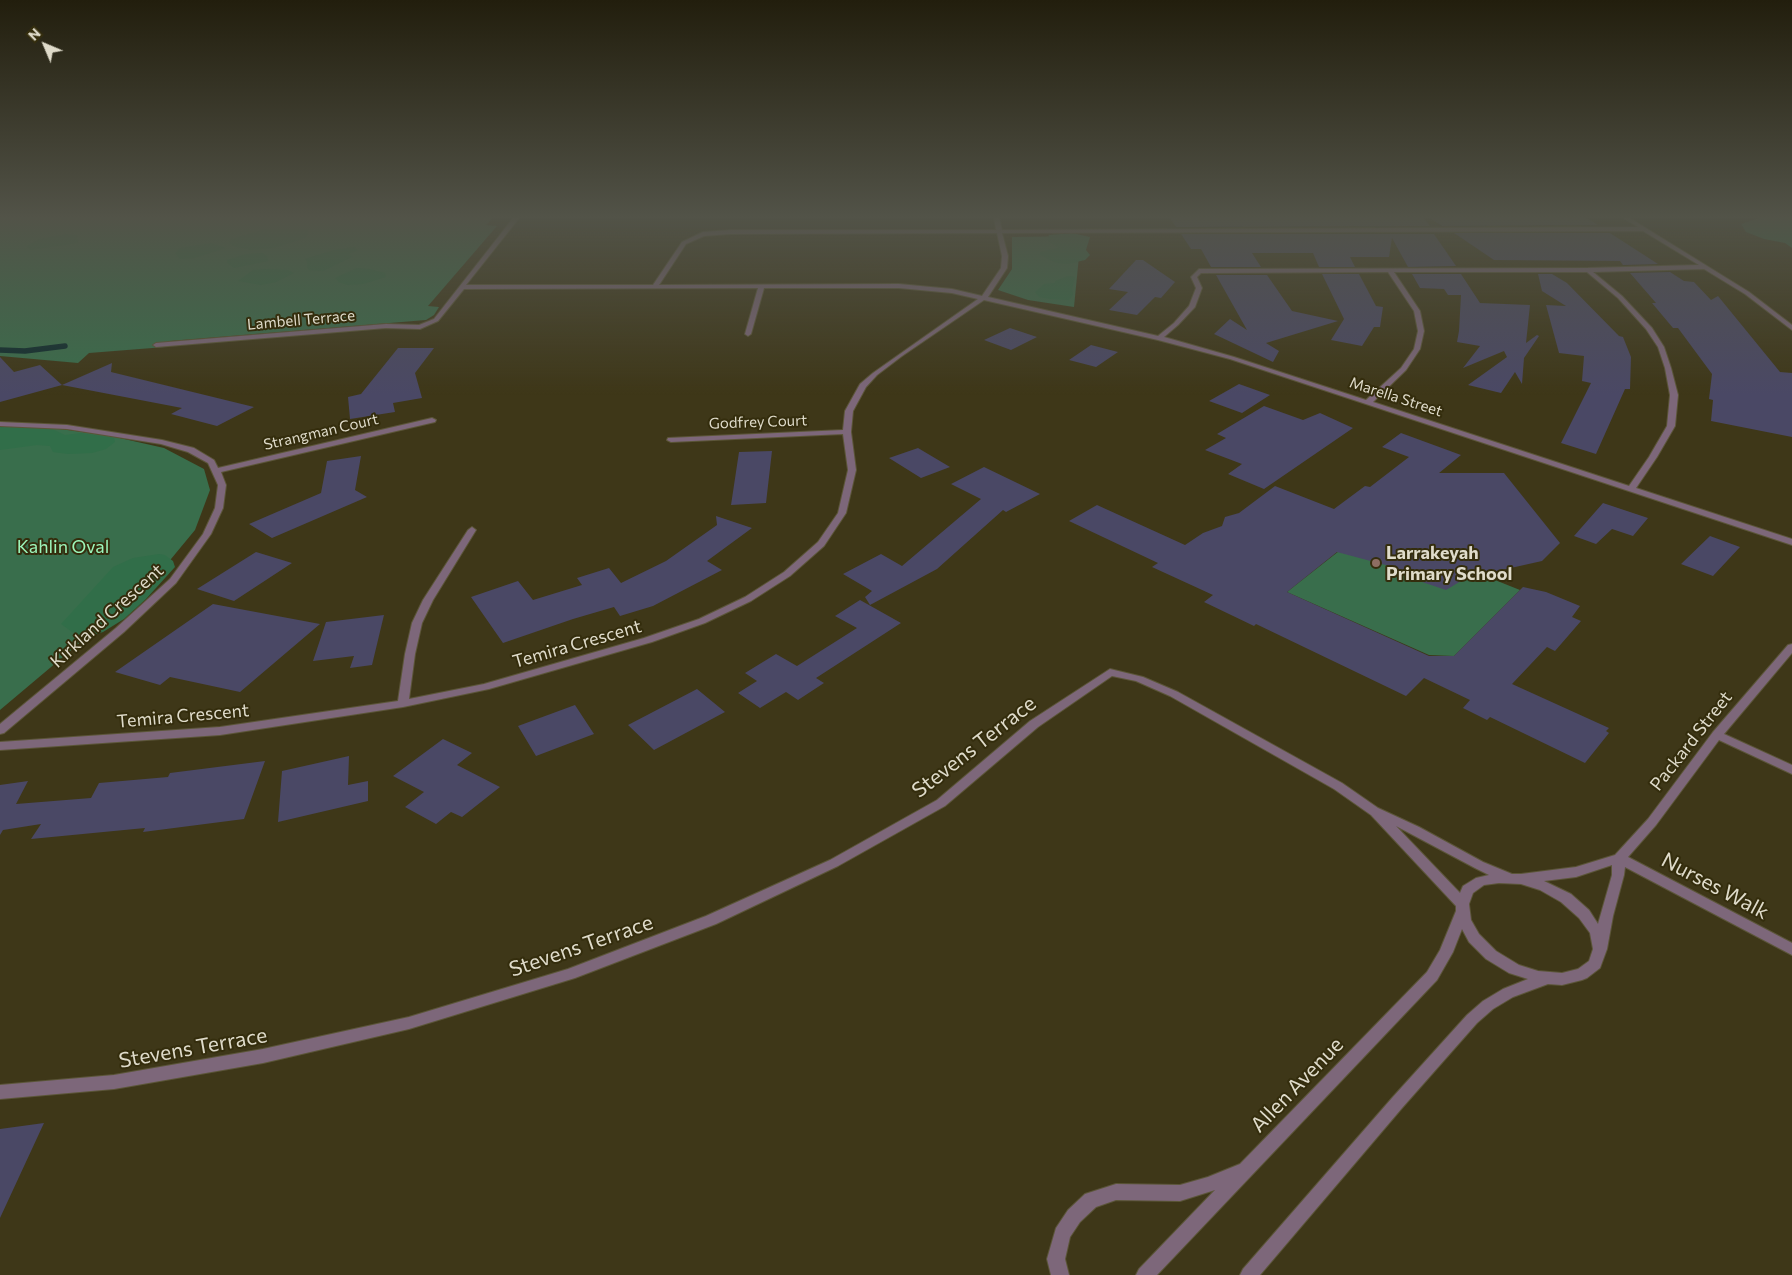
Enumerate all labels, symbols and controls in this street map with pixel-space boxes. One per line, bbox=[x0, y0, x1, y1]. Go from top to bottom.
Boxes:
north arrow bbox=[20, 20, 70, 70]
text: N bbox=[24, 24, 44, 44]
street label: Lambell Terrace bbox=[246, 306, 356, 334]
street label: Marella Street bbox=[1347, 374, 1445, 420]
street label: Strangman Court bbox=[262, 410, 380, 454]
street label: Godfrey Court bbox=[709, 411, 807, 433]
park label: Kahlin Oval bbox=[17, 536, 109, 558]
place label: Larrakeyah Primary School bbox=[1386, 542, 1512, 584]
marker: Larrakeyah Primary School bbox=[1370, 557, 1382, 569]
street label: Kirkland Crescent bbox=[46, 560, 168, 672]
street label: Temira Crescent bbox=[510, 615, 644, 673]
street label: Packard Street bbox=[1645, 687, 1737, 795]
street label: Stevens Terrace bbox=[907, 691, 1041, 803]
street label: Temira Crescent bbox=[116, 699, 250, 733]
street label: Nurses Walk bbox=[1657, 847, 1773, 925]
street label: Stevens Terrace bbox=[506, 910, 656, 982]
street label: Stevens Terrace bbox=[117, 1023, 269, 1073]
street label: Allen Avenue bbox=[1245, 1032, 1349, 1138]

